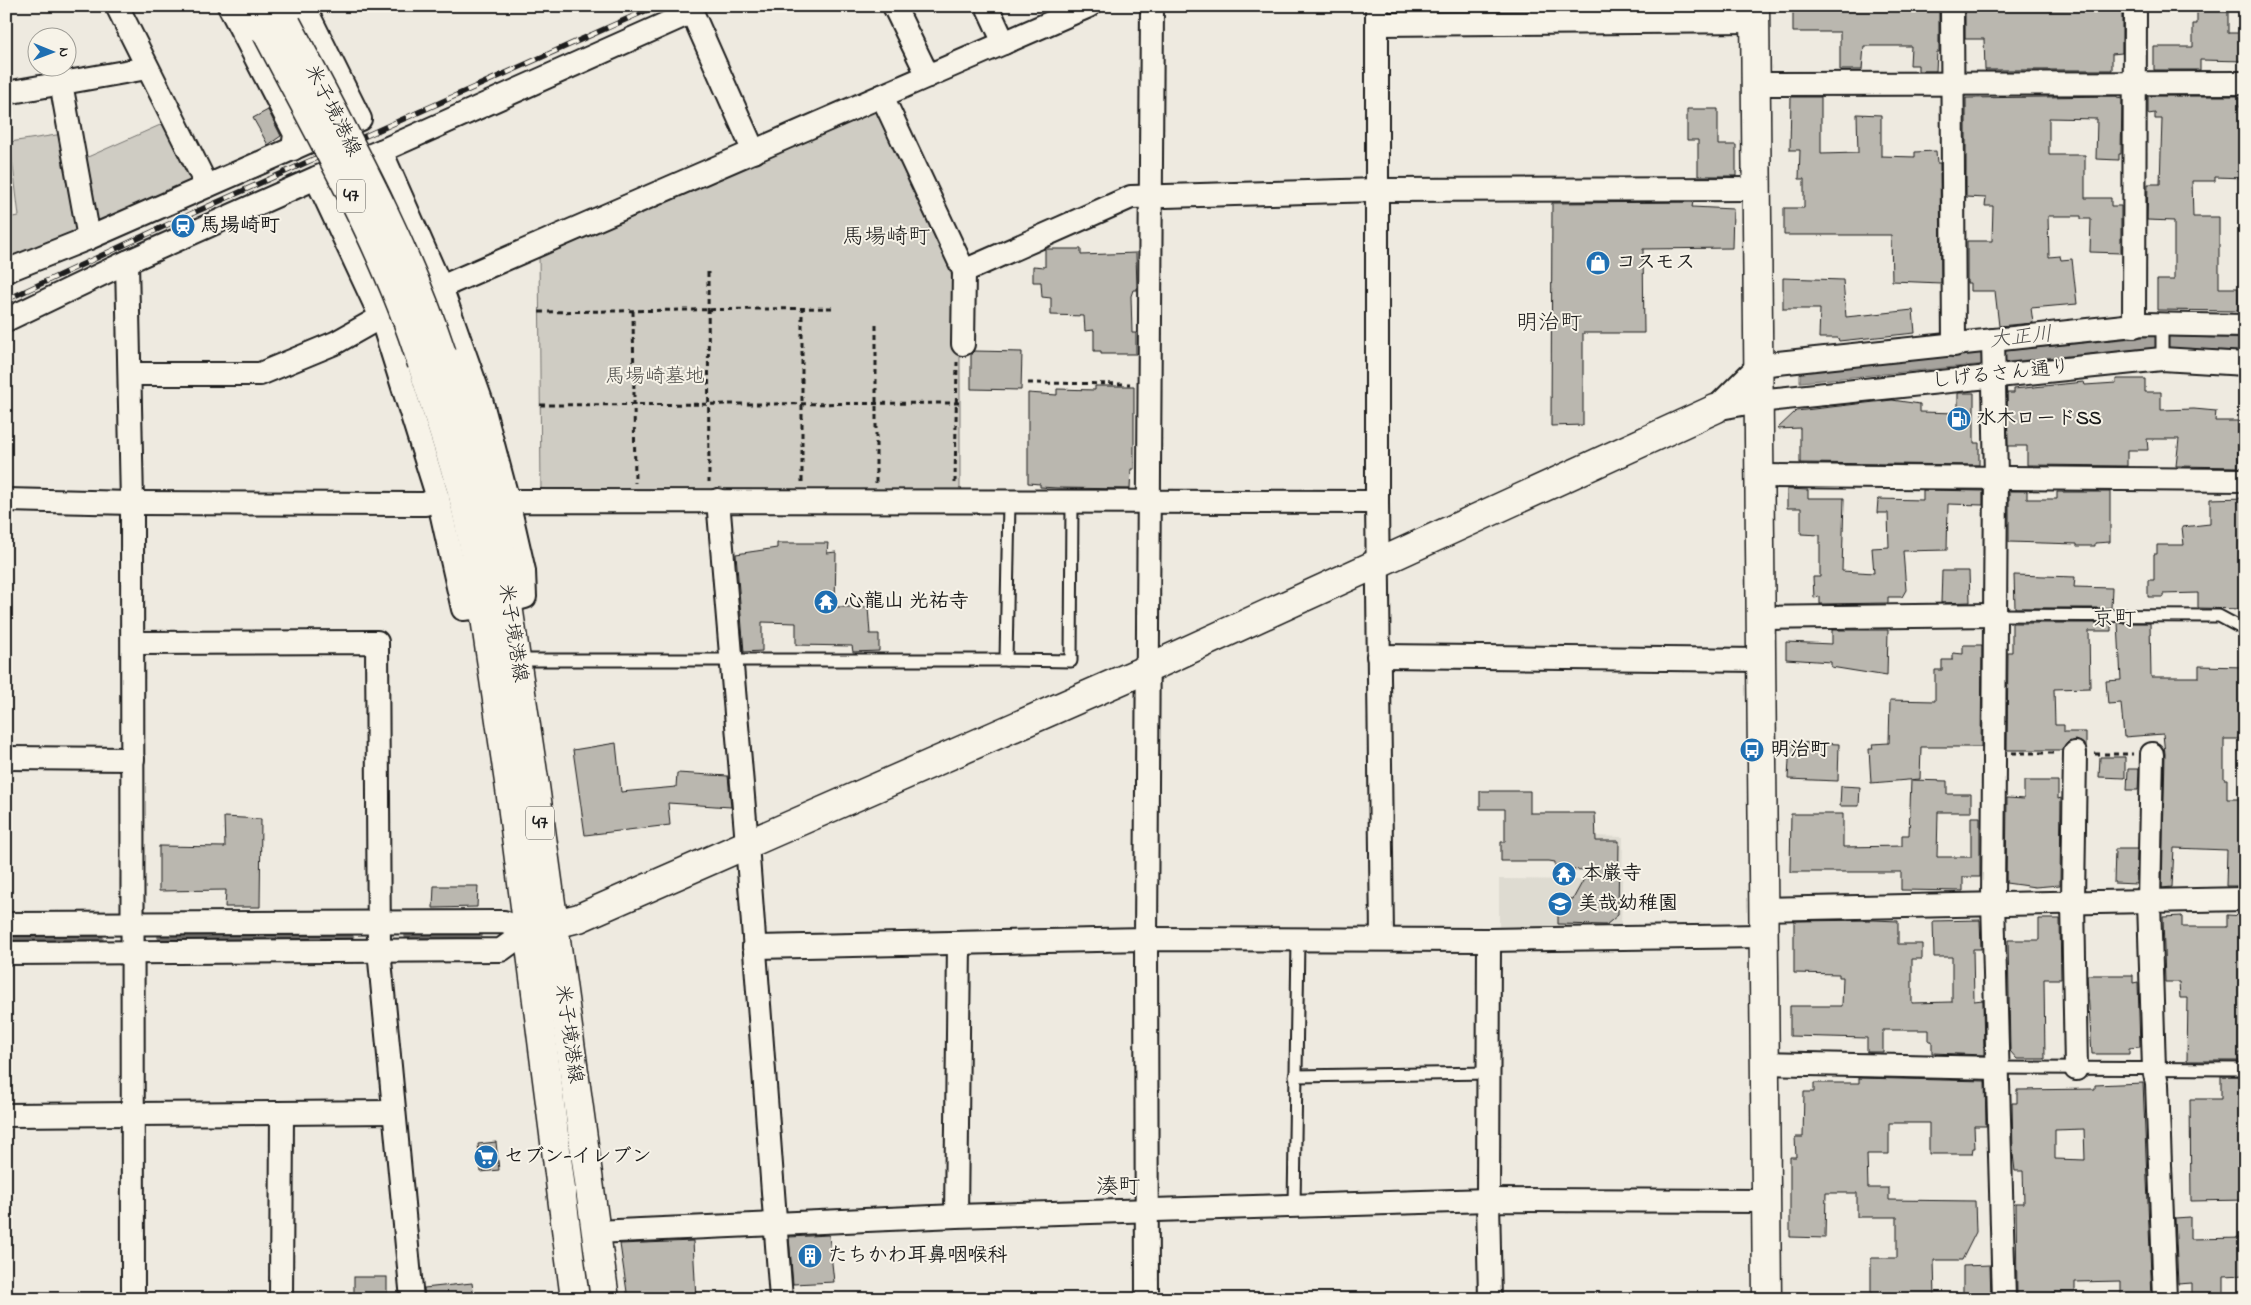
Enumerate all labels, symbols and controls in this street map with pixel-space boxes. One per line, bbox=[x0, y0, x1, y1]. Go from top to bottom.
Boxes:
north arrow bbox=[28, 28, 78, 78]
text: N bbox=[53, 47, 74, 57]
street label: 米子境港線 bbox=[296, 60, 368, 162]
road number: 47 bbox=[337, 180, 365, 212]
place label: 馬場崎町 bbox=[200, 212, 280, 241]
station icon: 馬場崎町 bbox=[170, 213, 196, 239]
district label: 馬場崎町 bbox=[842, 222, 930, 254]
place label: コスモス bbox=[1616, 249, 1695, 278]
shop icon: コスモス bbox=[1585, 250, 1611, 276]
district label: 明治町 bbox=[1516, 308, 1582, 340]
water label: 大正川 bbox=[1988, 320, 2054, 356]
street label: しげるさん通り bbox=[1930, 353, 2072, 397]
park label: 馬場崎墓地 bbox=[605, 363, 705, 392]
place label: 水木ロードSS bbox=[1976, 405, 2102, 434]
fuel station icon: 水木ロードSS bbox=[1946, 406, 1972, 432]
street label: 米子境港線 bbox=[490, 581, 534, 685]
place label: 心龍山 光祐寺 bbox=[844, 588, 969, 617]
temple icon: 心龍山 光祐寺 bbox=[813, 589, 839, 615]
district label: 京町 bbox=[2092, 604, 2136, 636]
place label: 明治町 bbox=[1770, 736, 1830, 765]
bus stop icon: 明治町 bbox=[1739, 737, 1765, 763]
road number: 47 bbox=[526, 806, 554, 840]
place label: 本巌寺 bbox=[1582, 860, 1642, 889]
temple icon: 本巌寺 bbox=[1551, 861, 1577, 887]
place label: 美哉幼稚園 bbox=[1578, 890, 1678, 919]
school or university icon: 美哉幼稚園 bbox=[1547, 891, 1573, 917]
street label: 米子境港線 bbox=[547, 982, 589, 1086]
place label: セブン-イレブン bbox=[504, 1143, 652, 1172]
supermarket icon: セブン-イレブン bbox=[473, 1144, 499, 1170]
district label: 湊町 bbox=[1096, 1172, 1140, 1204]
place label: たちかわ耳鼻咽喉科 bbox=[828, 1242, 1008, 1271]
building icon: たちかわ耳鼻咽喉科 bbox=[797, 1243, 823, 1269]

